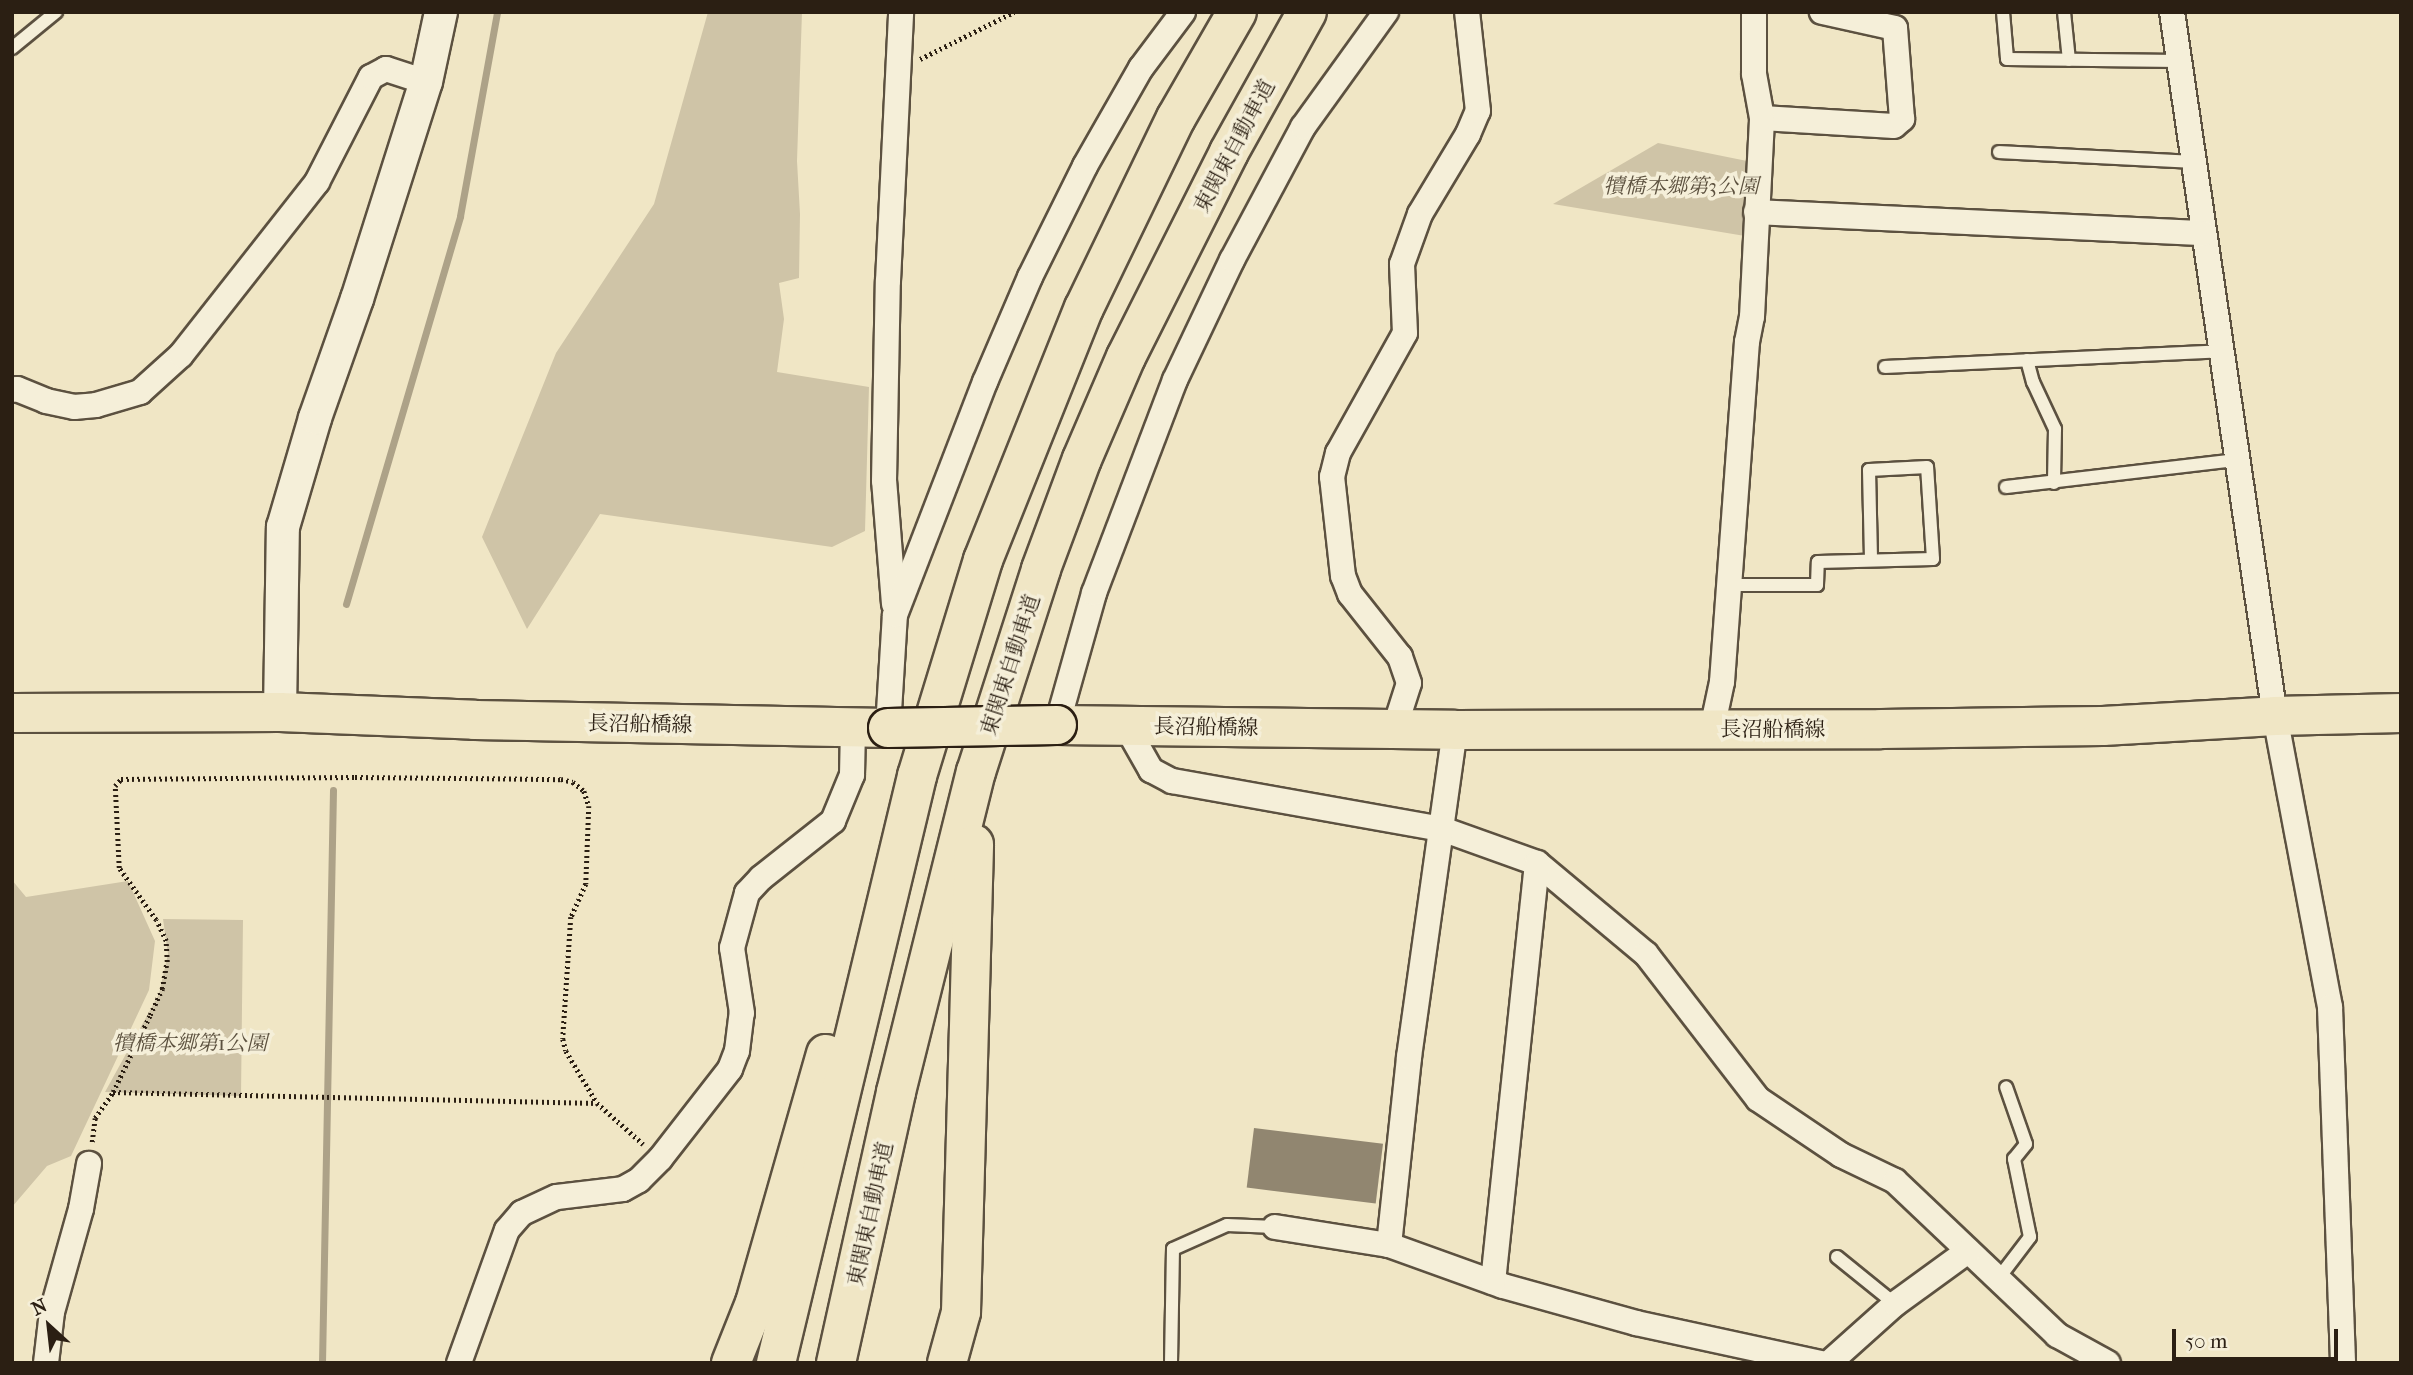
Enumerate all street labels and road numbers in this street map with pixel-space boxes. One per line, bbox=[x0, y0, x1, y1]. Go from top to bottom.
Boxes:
street label: 東関東自動車道 bbox=[1188, 75, 1280, 217]
street label: 東関東自動車道 bbox=[975, 591, 1045, 739]
street label: 長沼船橋線 bbox=[587, 710, 693, 738]
street label: 長沼船橋線 bbox=[1153, 713, 1259, 741]
street label: 長沼船橋線 bbox=[1721, 716, 1825, 742]
street label: 東関東自動車道 bbox=[842, 1139, 898, 1289]

